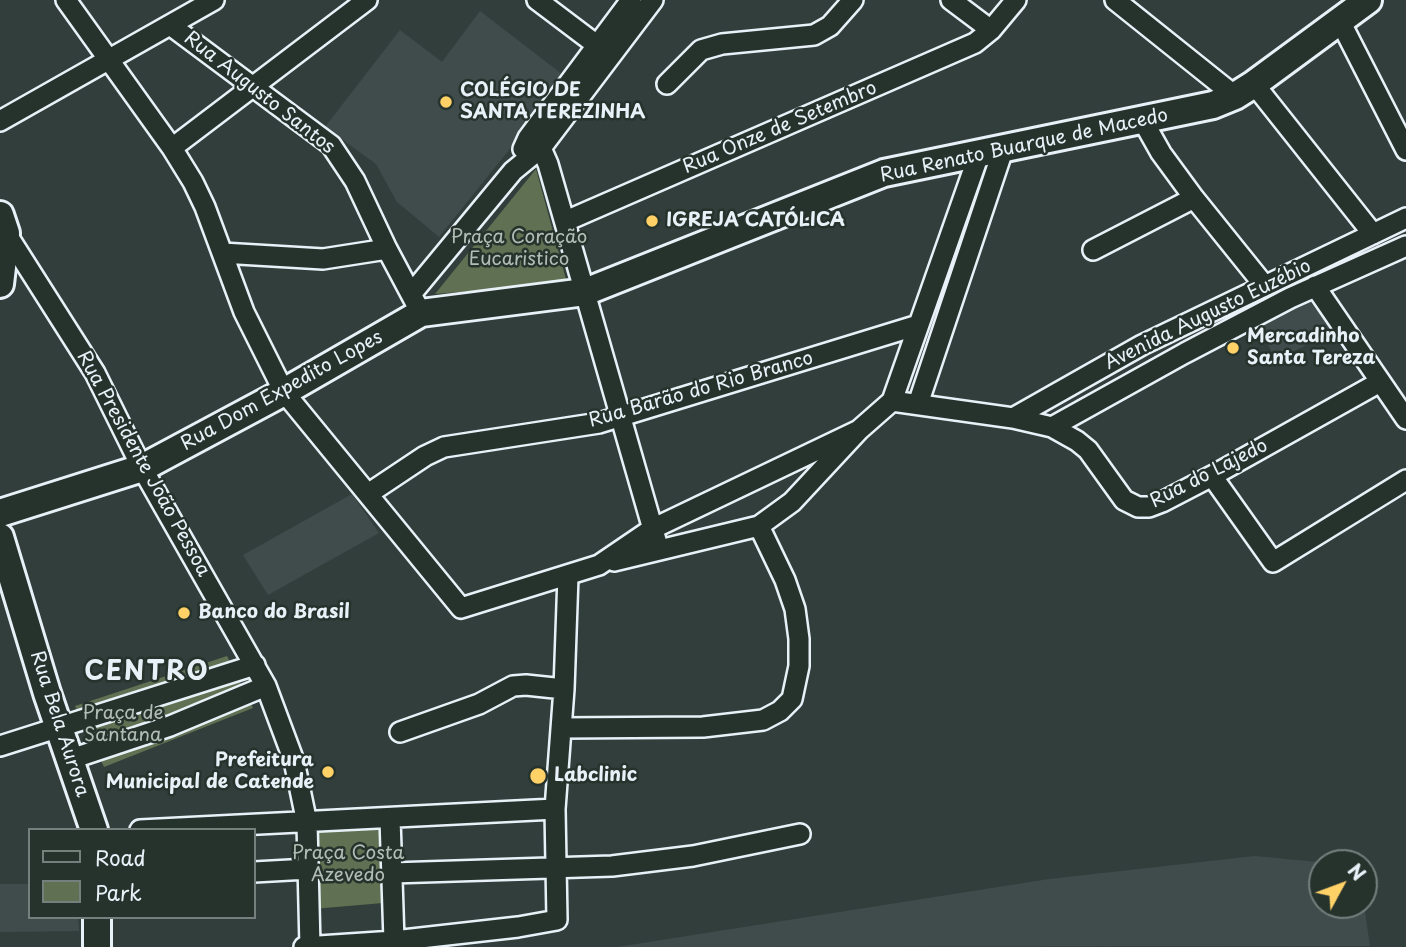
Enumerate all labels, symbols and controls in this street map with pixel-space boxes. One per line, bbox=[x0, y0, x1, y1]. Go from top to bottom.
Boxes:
street label: Rua Augusto Santos bbox=[179, 27, 339, 159]
street label: Rua Onze de Setembro bbox=[680, 77, 880, 179]
place label: COLÉGIO DE SANTA TEREZINHA bbox=[460, 80, 645, 124]
marker: COLÉGIO DE SANTA TEREZINHA bbox=[438, 94, 454, 110]
street label: Rua Renato Buarque de Macedo bbox=[878, 104, 1170, 188]
place label: IGREJA CATÓLICA bbox=[666, 210, 845, 232]
marker: IGREJA CATÓLICA bbox=[644, 213, 660, 229]
park label: Praça Coração Eucaristico bbox=[451, 227, 587, 271]
street label: Avenida Augusto Euzébio bbox=[1101, 255, 1315, 375]
street label: Rua Dom Expedito Lopes bbox=[177, 326, 387, 456]
place label: Mercadinho Santa Tereza bbox=[1247, 326, 1375, 370]
marker: Mercadinho Santa Tereza bbox=[1225, 340, 1241, 356]
street label: Rua Presidente João Pessoa bbox=[71, 347, 215, 581]
street label: Rua Barão do Rio Branco bbox=[586, 347, 816, 433]
street label: Rua do Lajedo bbox=[1146, 435, 1272, 513]
place label: Banco do Brasil bbox=[198, 602, 350, 624]
marker: Banco do Brasil bbox=[176, 605, 192, 621]
street label: Rua Bela Aurora bbox=[25, 648, 93, 800]
district label: CENTRO bbox=[85, 657, 209, 689]
park label: Praça de Santana bbox=[83, 703, 163, 747]
place label: Prefeitura Municipal de Catende bbox=[106, 750, 314, 794]
marker: Prefeitura Municipal de Catende bbox=[320, 764, 336, 780]
place label: Labclinic bbox=[554, 765, 637, 787]
marker: Labclinic bbox=[528, 766, 548, 786]
legend bbox=[28, 828, 256, 919]
text: Road bbox=[95, 841, 146, 873]
park label: Praça Costa Azevedo bbox=[292, 843, 404, 887]
north arrow bbox=[1308, 849, 1378, 919]
text: N bbox=[1342, 857, 1373, 886]
text: Park bbox=[95, 876, 142, 908]

